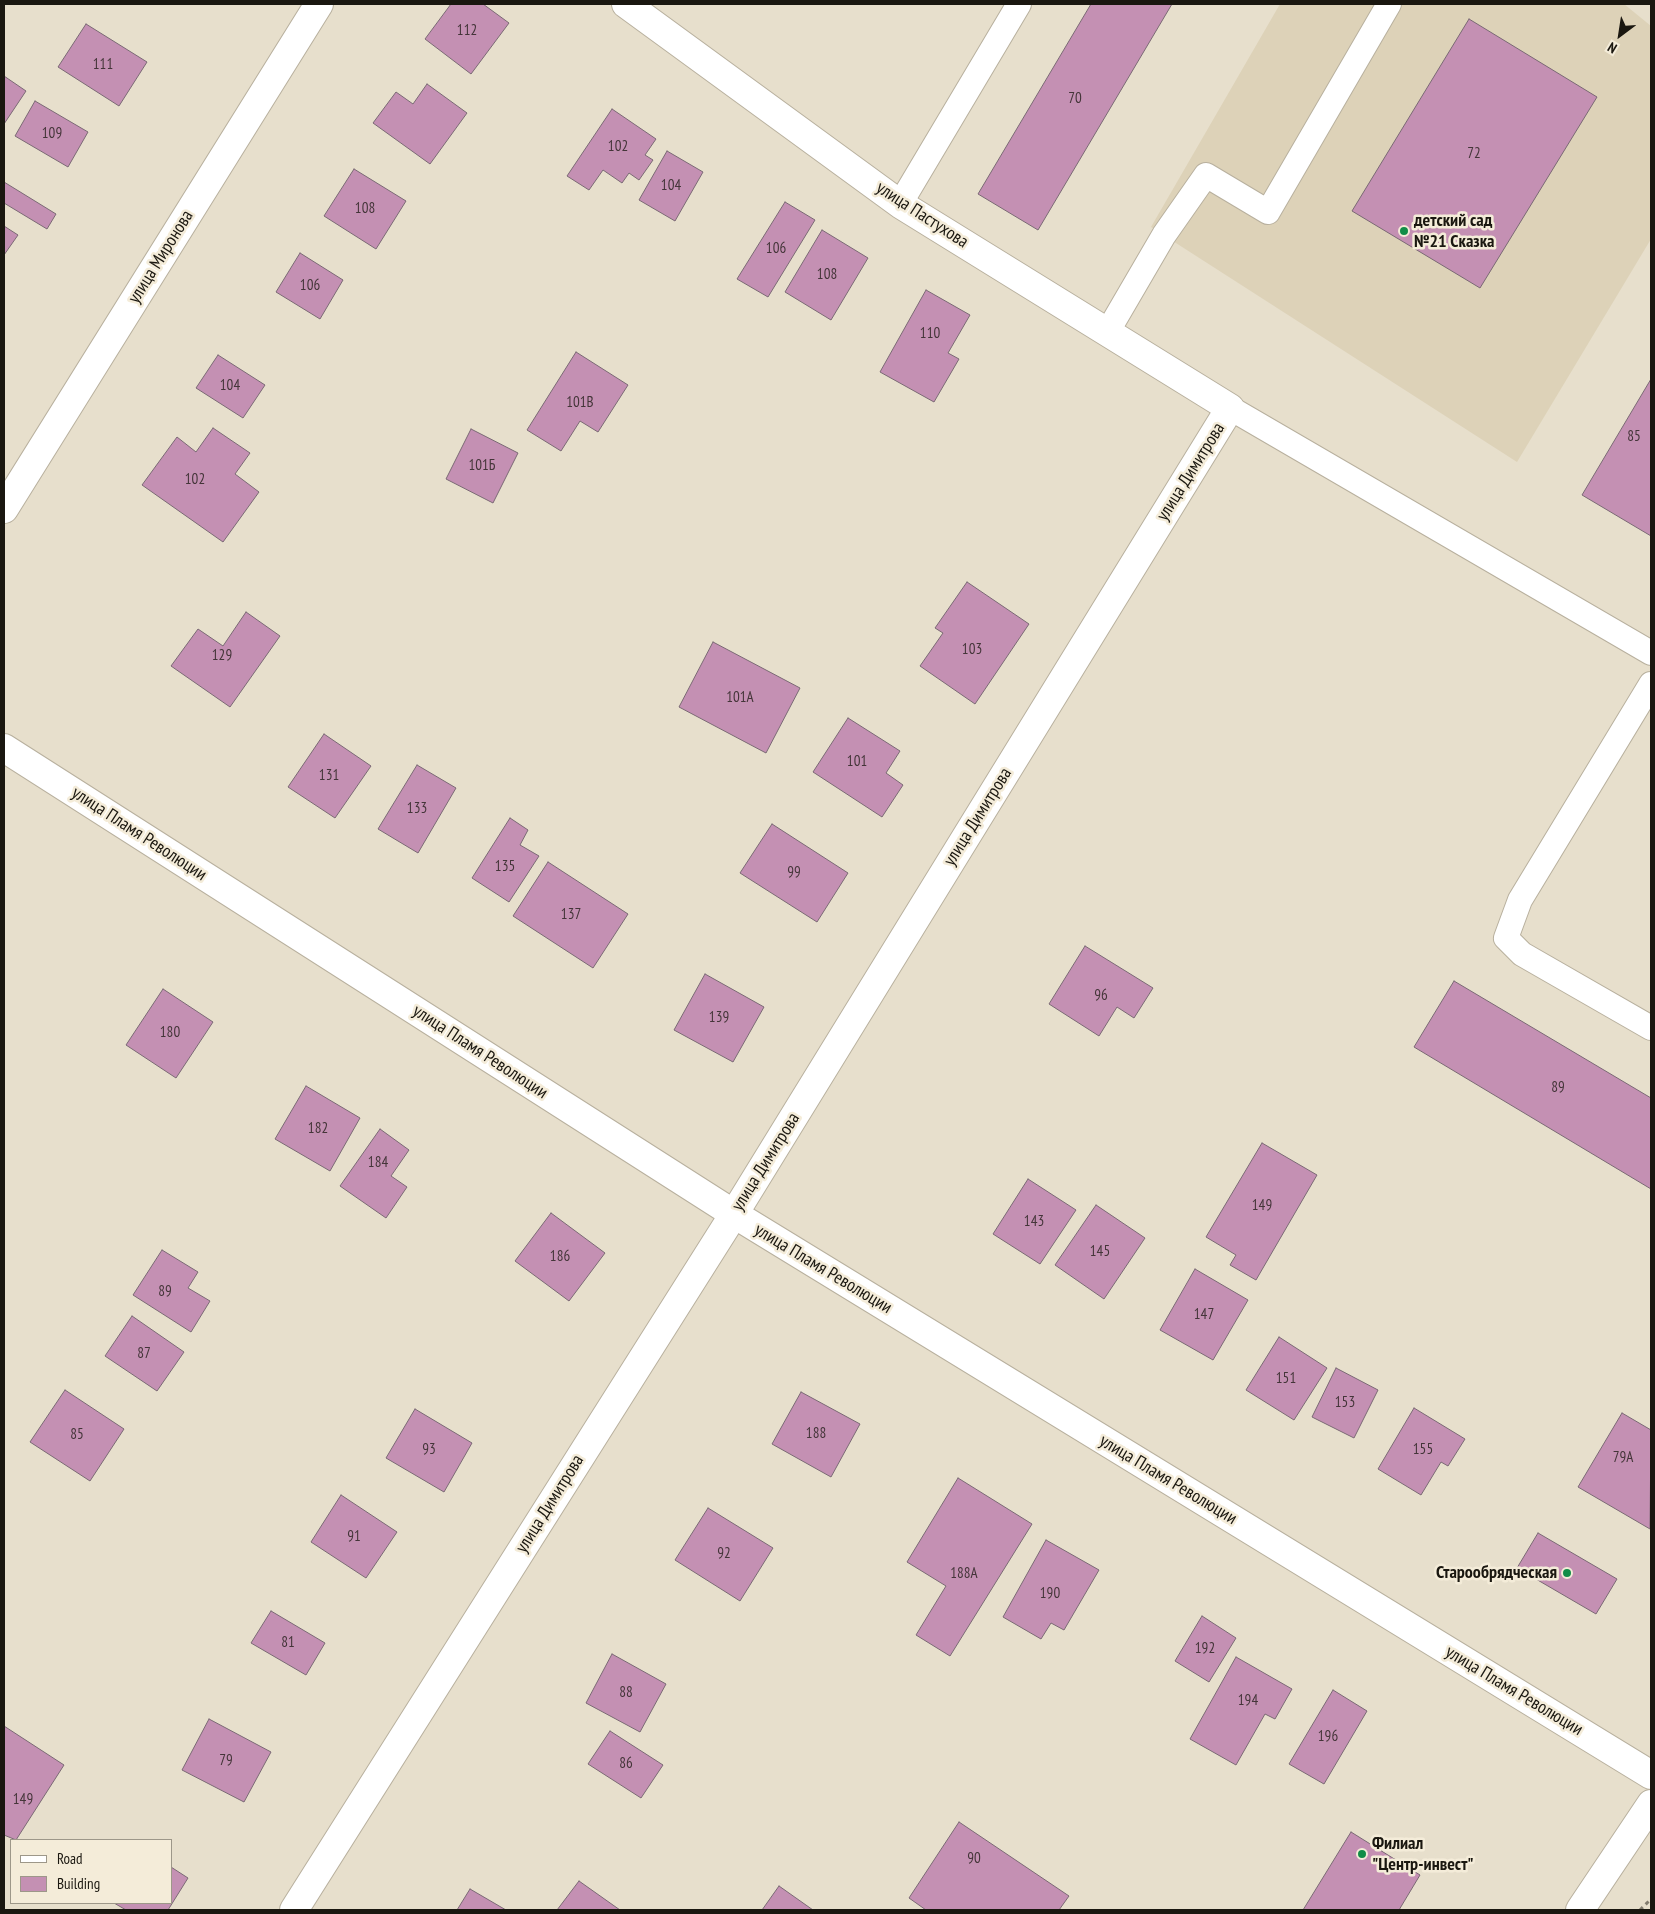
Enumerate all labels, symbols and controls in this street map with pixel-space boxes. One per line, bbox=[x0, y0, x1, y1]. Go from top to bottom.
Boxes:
north arrow bbox=[1595, 10, 1645, 60]
house number: 112 bbox=[457, 22, 477, 40]
text: N bbox=[1604, 38, 1620, 58]
house number: 111 bbox=[93, 56, 113, 74]
house number: 70 bbox=[1068, 90, 1082, 108]
house number: 109 bbox=[42, 125, 62, 143]
house number: 102 bbox=[608, 138, 628, 156]
house number: 72 bbox=[1467, 145, 1481, 163]
house number: 104 bbox=[661, 177, 681, 195]
street label: улица Пастухова bbox=[872, 177, 972, 253]
house number: 108 bbox=[355, 200, 375, 218]
street label: улица Миронова bbox=[124, 206, 198, 308]
place label: детский сад №21 Сказка bbox=[1414, 210, 1495, 252]
marker: детский сад №21 Сказка bbox=[1398, 225, 1410, 237]
house number: 106 bbox=[766, 240, 786, 258]
house number: 108 bbox=[817, 266, 837, 284]
house number: 106 bbox=[300, 277, 320, 295]
house number: 110 bbox=[920, 325, 940, 343]
house number: 104 bbox=[220, 377, 240, 395]
house number: 101В bbox=[566, 394, 594, 412]
street label: улица Димитрова bbox=[1152, 419, 1230, 525]
house number: 85 bbox=[1627, 428, 1641, 446]
house number: 101Б bbox=[469, 457, 495, 475]
house number: 102 bbox=[185, 471, 205, 489]
house number: 103 bbox=[962, 641, 982, 659]
house number: 129 bbox=[212, 647, 232, 665]
house number: 101А bbox=[726, 689, 754, 707]
house number: 101 bbox=[847, 753, 867, 771]
street label: улица Димитрова bbox=[939, 764, 1017, 870]
house number: 131 bbox=[319, 767, 339, 785]
street label: улица Пламя Революции bbox=[67, 782, 211, 886]
house number: 133 bbox=[407, 800, 427, 818]
house number: 135 bbox=[495, 858, 515, 876]
house number: 99 bbox=[787, 864, 801, 882]
house number: 137 bbox=[561, 906, 581, 924]
house number: 96 bbox=[1094, 987, 1108, 1005]
street label: улица Пламя Революции bbox=[408, 1000, 552, 1104]
house number: 139 bbox=[709, 1009, 729, 1027]
house number: 180 bbox=[160, 1024, 180, 1042]
house number: 89 bbox=[1551, 1079, 1565, 1097]
street label: улица Димитрова bbox=[727, 1109, 805, 1215]
house number: 182 bbox=[308, 1120, 328, 1138]
house number: 184 bbox=[368, 1154, 388, 1172]
house number: 149 bbox=[1252, 1197, 1272, 1215]
house number: 143 bbox=[1024, 1213, 1044, 1231]
street label: улица Пламя Революции bbox=[750, 1219, 896, 1319]
house number: 145 bbox=[1090, 1243, 1110, 1261]
house number: 186 bbox=[550, 1248, 570, 1266]
house number: 89 bbox=[158, 1283, 172, 1301]
house number: 147 bbox=[1194, 1306, 1214, 1324]
house number: 87 bbox=[137, 1345, 151, 1363]
house number: 151 bbox=[1276, 1370, 1296, 1388]
house number: 153 bbox=[1335, 1394, 1355, 1412]
house number: 188 bbox=[806, 1425, 826, 1443]
house number: 85 bbox=[70, 1426, 84, 1444]
street label: улица Пламя Революции bbox=[1095, 1430, 1241, 1530]
house number: 93 bbox=[422, 1441, 436, 1459]
house number: 155 bbox=[1413, 1441, 1433, 1459]
house number: 79А bbox=[1613, 1449, 1633, 1467]
street label: улица Димитрова bbox=[511, 1451, 589, 1557]
house number: 91 bbox=[347, 1528, 361, 1546]
house number: 92 bbox=[717, 1545, 731, 1563]
place label: Старообрядческая bbox=[1436, 1562, 1557, 1584]
house number: 188А bbox=[950, 1565, 978, 1583]
marker: Старообрядческая bbox=[1561, 1567, 1573, 1579]
house number: 190 bbox=[1040, 1585, 1060, 1603]
house number: 81 bbox=[281, 1634, 295, 1652]
house number: 192 bbox=[1195, 1640, 1215, 1658]
street label: улица Пламя Революции bbox=[1441, 1641, 1587, 1741]
house number: 88 bbox=[619, 1684, 633, 1702]
house number: 194 bbox=[1238, 1692, 1258, 1710]
house number: 196 bbox=[1318, 1728, 1338, 1746]
house number: 79 bbox=[219, 1752, 233, 1770]
house number: 86 bbox=[619, 1755, 633, 1773]
house number: 149 bbox=[13, 1791, 33, 1809]
place label: Филиал "Центр-инвест" bbox=[1372, 1833, 1474, 1876]
legend bbox=[10, 1839, 172, 1904]
marker: Филиал "Центр-инвест" bbox=[1356, 1848, 1368, 1860]
text: Road bbox=[57, 1849, 83, 1868]
house number: 90 bbox=[967, 1850, 981, 1868]
text: Building bbox=[57, 1874, 100, 1893]

